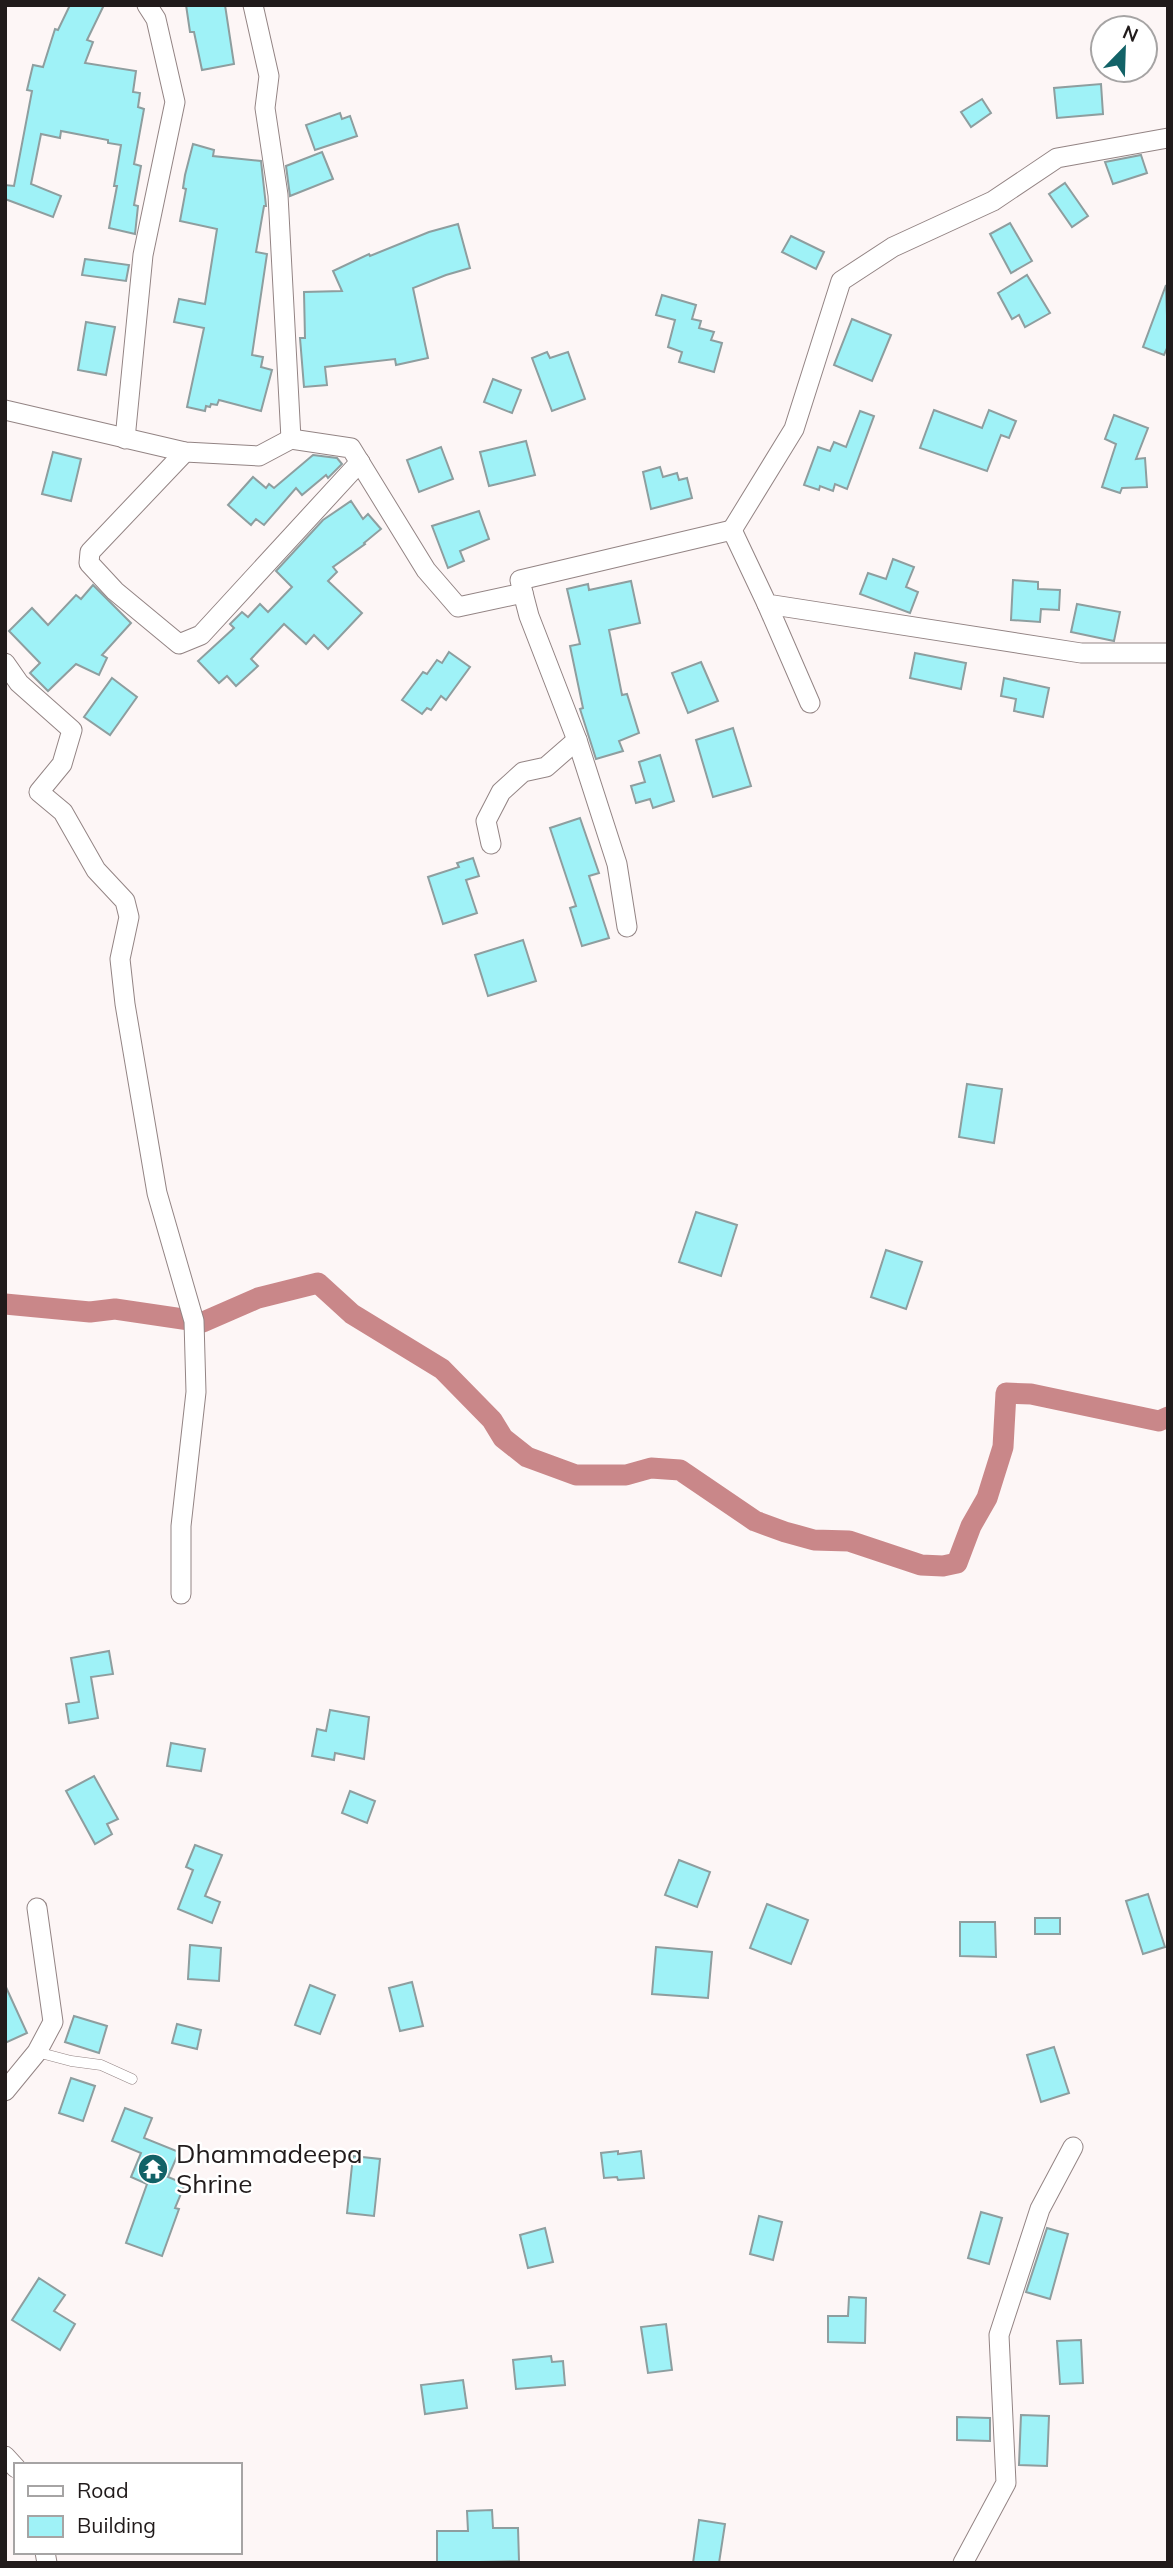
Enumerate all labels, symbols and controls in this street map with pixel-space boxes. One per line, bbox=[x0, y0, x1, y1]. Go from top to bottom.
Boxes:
north arrow bbox=[1089, 14, 1159, 84]
text: N bbox=[1119, 20, 1142, 47]
place label: Dhammadeepa Shrine bbox=[176, 2137, 363, 2200]
temple icon: Dhammadeepa Shrine bbox=[136, 2152, 170, 2186]
legend bbox=[14, 2463, 242, 2554]
text: Road bbox=[77, 2477, 128, 2503]
text: Building bbox=[77, 2512, 156, 2538]

